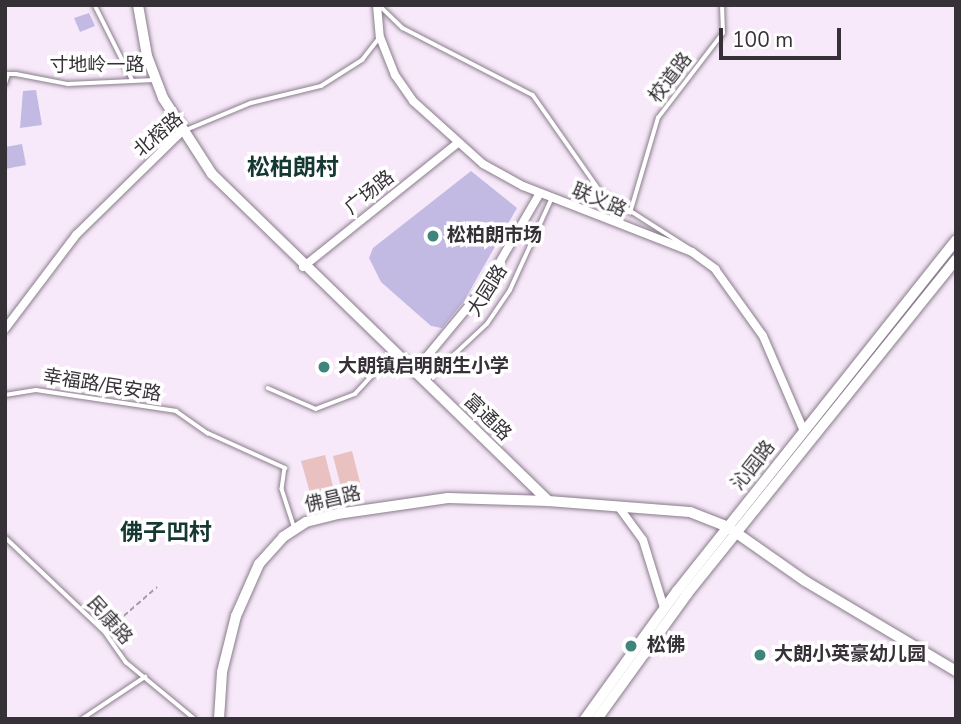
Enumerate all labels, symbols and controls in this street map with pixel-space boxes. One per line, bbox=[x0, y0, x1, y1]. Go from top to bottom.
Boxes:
scale bar bbox=[723, 14, 846, 58]
text: 100 m bbox=[732, 26, 793, 54]
street label: 校道路 bbox=[644, 49, 698, 107]
street label: 寸地岭一路 bbox=[50, 55, 144, 77]
street label: 北榕路 bbox=[130, 108, 188, 162]
district label: 松柏朗村 bbox=[247, 154, 339, 182]
street label: 广场路 bbox=[341, 166, 399, 220]
street label: 联义路 bbox=[568, 179, 630, 223]
place label: 松柏朗市场 bbox=[447, 225, 542, 247]
marker: 松柏朗市场 bbox=[425, 228, 441, 244]
street label: 大园路 bbox=[463, 261, 513, 321]
place label: 大朗镇启明朗生小学 bbox=[338, 356, 509, 378]
marker: 大朗镇启明朗生小学 bbox=[316, 359, 332, 375]
street label: 幸福路/民安路 bbox=[41, 365, 163, 407]
street label: 富通路 bbox=[459, 390, 515, 446]
street label: 沁园路 bbox=[727, 437, 781, 495]
street label: 佛昌路 bbox=[303, 482, 363, 518]
district label: 佛子凹村 bbox=[120, 519, 212, 547]
street label: 民康路 bbox=[81, 592, 137, 650]
place label: 松佛 bbox=[647, 635, 685, 657]
marker: 松佛 bbox=[621, 636, 641, 656]
place label: 大朗小英豪幼儿园 bbox=[774, 644, 926, 666]
marker: 大朗小英豪幼儿园 bbox=[752, 647, 768, 663]

